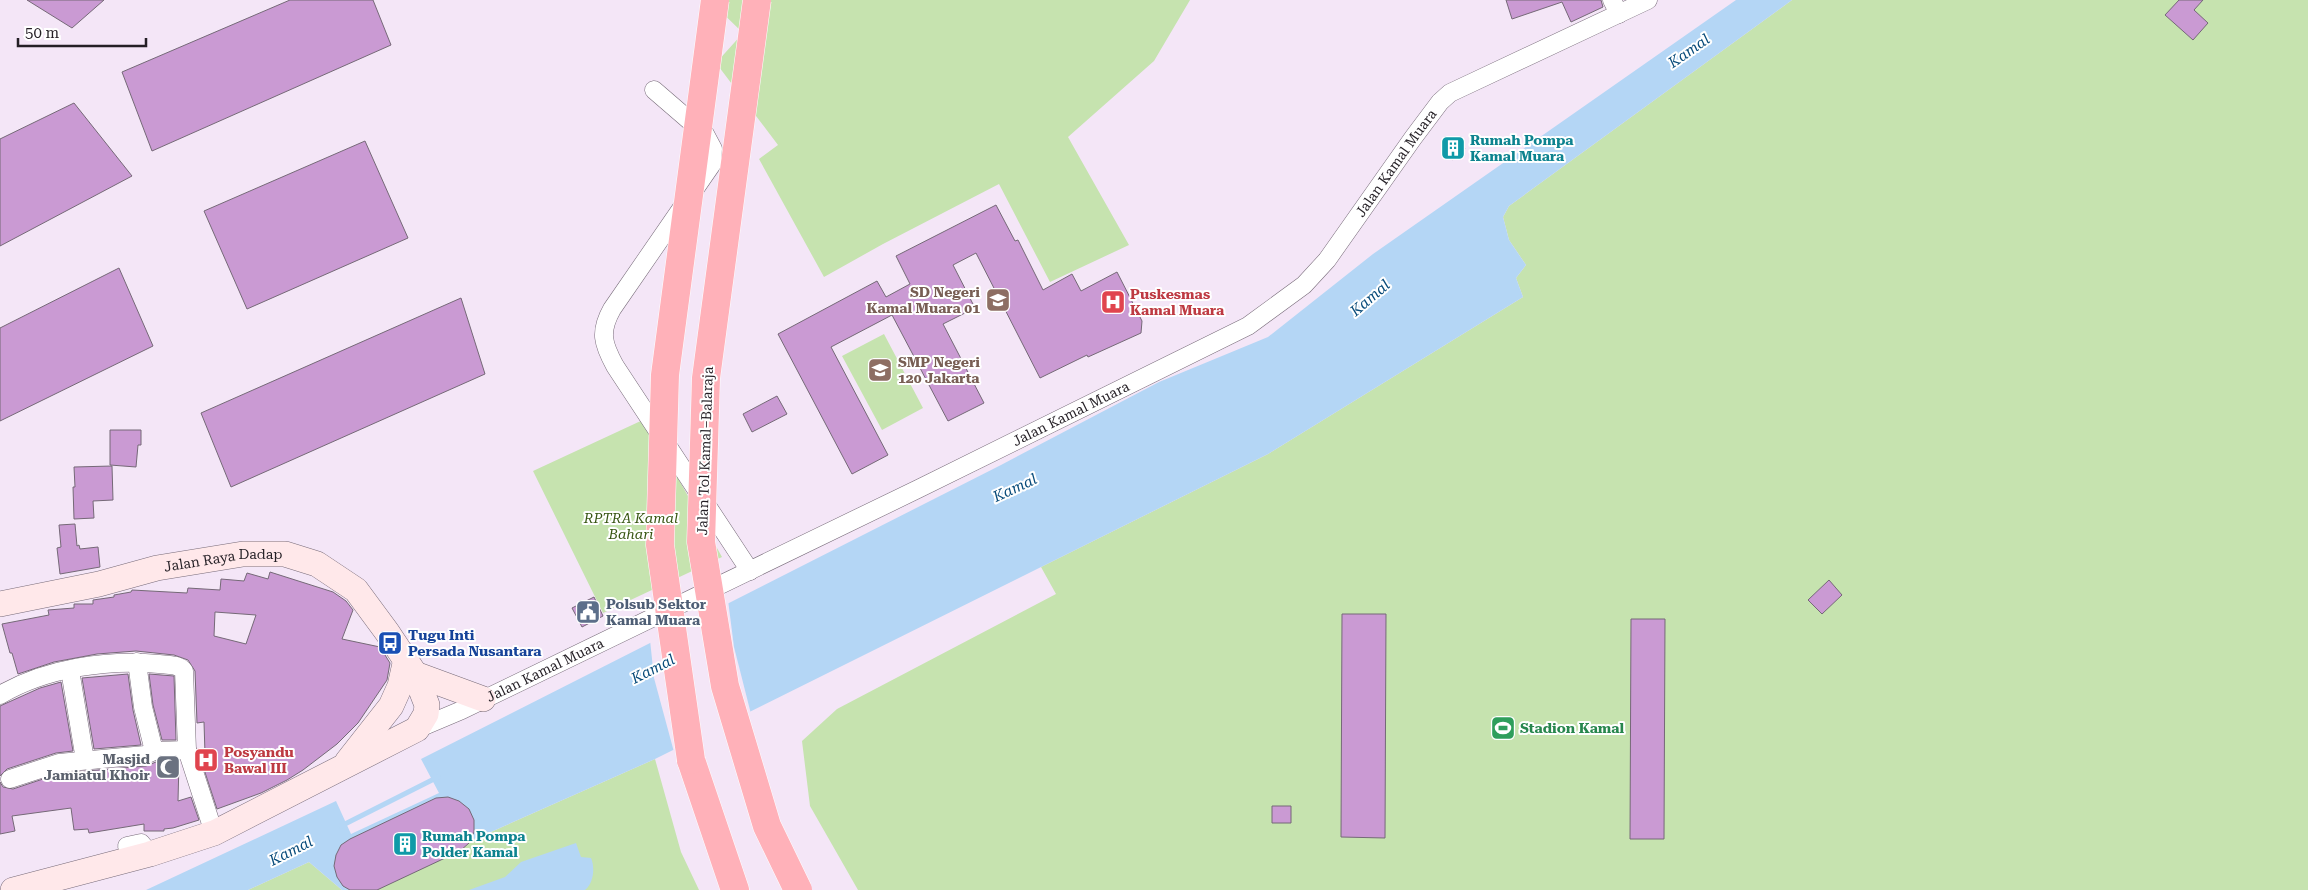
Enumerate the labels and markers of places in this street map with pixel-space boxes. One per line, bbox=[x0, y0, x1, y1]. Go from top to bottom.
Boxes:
place label: Rumah Pompa Kamal Muara bbox=[1470, 132, 1574, 164]
building icon: Rumah Pompa Kamal Muara bbox=[1440, 135, 1466, 161]
place label: SD Negeri Kamal Muara 01 bbox=[867, 284, 980, 316]
place label: Puskesmas Kamal Muara bbox=[1130, 286, 1225, 318]
school or university icon: SD Negeri Kamal Muara 01 bbox=[985, 287, 1011, 313]
hospital icon: Puskesmas Kamal Muara bbox=[1100, 289, 1126, 315]
place label: SMP Negeri 120 Jakarta bbox=[898, 354, 980, 386]
school or university icon: SMP Negeri 120 Jakarta bbox=[867, 357, 893, 383]
place label: Polsub Sektor Kamal Muara bbox=[606, 596, 707, 628]
public building icon: Polsub Sektor Kamal Muara bbox=[575, 599, 601, 625]
place label: Tugu Inti Persada Nusantara bbox=[408, 627, 542, 659]
bus stop icon: Tugu Inti Persada Nusantara bbox=[377, 630, 403, 656]
sports icon: Stadion Kamal bbox=[1490, 715, 1516, 741]
place label: Stadion Kamal bbox=[1520, 720, 1625, 736]
place label: Posyandu Bawal III bbox=[224, 744, 294, 776]
hospital icon: Posyandu Bawal III bbox=[193, 747, 219, 773]
place label: Masjid Jamiatul Khoir bbox=[44, 751, 151, 783]
mosque icon: Masjid Jamiatul Khoir bbox=[155, 754, 181, 780]
place label: Rumah Pompa Polder Kamal bbox=[422, 828, 526, 860]
building icon: Rumah Pompa Polder Kamal bbox=[392, 831, 418, 857]

